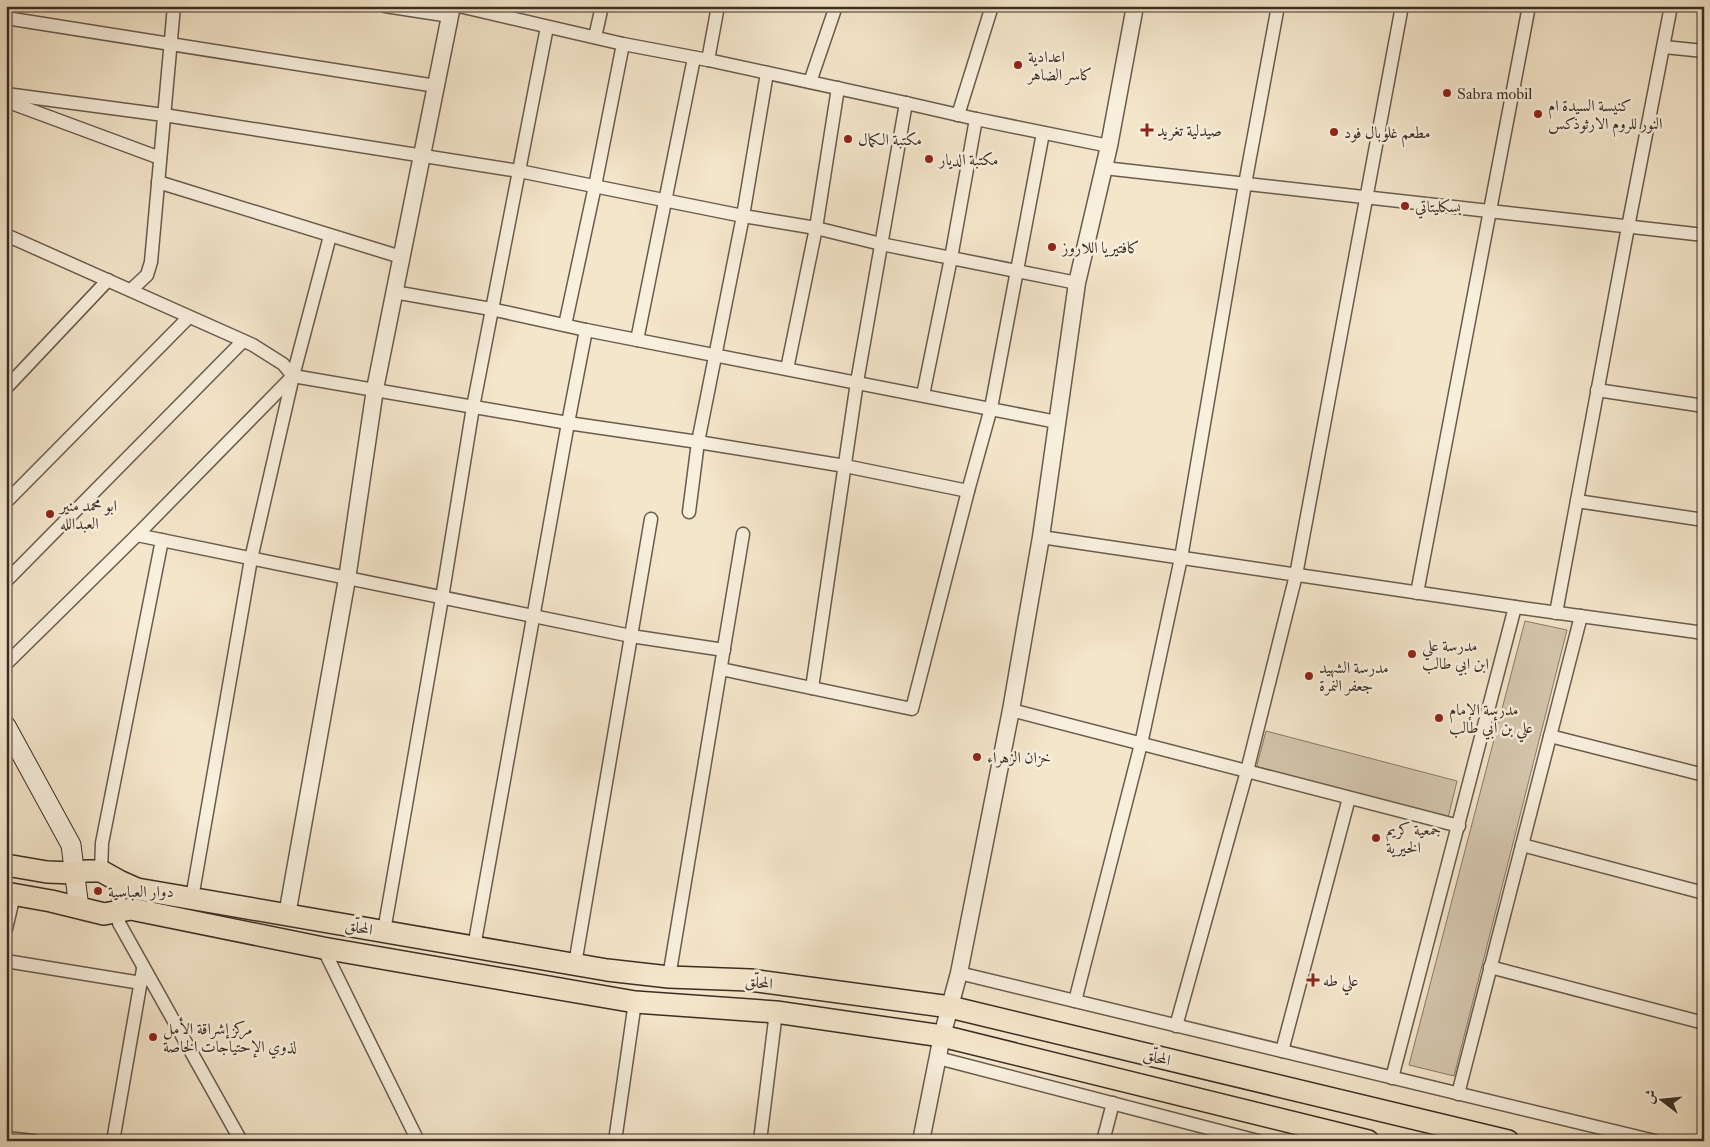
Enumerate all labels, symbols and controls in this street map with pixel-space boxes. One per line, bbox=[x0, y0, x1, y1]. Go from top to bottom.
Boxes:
place label: اعدادية كاسر الضاهر bbox=[1026, 47, 1092, 85]
marker: اعدادية كاسر الضاهر bbox=[1012, 59, 1024, 71]
place label: Sabra mobil bbox=[1457, 84, 1532, 104]
marker: Sabra mobil bbox=[1441, 87, 1453, 99]
place label: كنيسة السيدة ام النور للروم الارثوذكس bbox=[1548, 96, 1663, 138]
marker: كنيسة السيدة ام النور للروم الارثوذكس bbox=[1532, 108, 1544, 120]
place label: صيدلية تغريد bbox=[1157, 121, 1222, 141]
place label: مطعم غلوبال فود bbox=[1344, 123, 1431, 148]
marker: صيدلية تغريد bbox=[1141, 124, 1153, 136]
marker: مطعم غلوبال فود bbox=[1328, 126, 1340, 138]
place label: مكتبة الكمال bbox=[858, 130, 922, 150]
marker: مكتبة الكمال bbox=[842, 133, 854, 145]
place label: مكتبة الديار bbox=[937, 150, 999, 170]
marker: مكتبة الديار bbox=[923, 153, 935, 165]
place label: بسكليتاتي bbox=[1415, 197, 1462, 219]
marker: بسكليتاتي bbox=[1399, 200, 1411, 212]
place label: كافتيريا اللاروز bbox=[1060, 238, 1140, 258]
marker: كافتيريا اللاروز bbox=[1046, 241, 1058, 253]
place label: ابو محمد منير العبدالله bbox=[58, 496, 117, 534]
marker: ابو محمد منير العبدالله bbox=[44, 508, 56, 520]
place label: مدرسة علي ابن ابي طالب bbox=[1422, 636, 1489, 676]
marker: مدرسة علي ابن ابي طالب bbox=[1406, 648, 1418, 660]
place label: مدرسة الشهيد جعفر النمرة bbox=[1319, 658, 1389, 696]
marker: مدرسة الشهيد جعفر النمرة bbox=[1303, 670, 1315, 682]
place label: مدرسة الإمام علي بن أبي طالب bbox=[1449, 700, 1533, 743]
marker: مدرسة الإمام علي بن أبي طالب bbox=[1433, 712, 1445, 724]
place label: خزان الزهراء bbox=[987, 748, 1051, 768]
marker: خزان الزهراء bbox=[971, 751, 983, 763]
place label: جمعية كريم الخيرية bbox=[1386, 820, 1441, 858]
marker: جمعية كريم الخيرية bbox=[1370, 832, 1382, 844]
place label: دوار العباسية bbox=[108, 882, 174, 902]
marker: دوار العباسية bbox=[92, 885, 104, 897]
street label: المحلّق bbox=[343, 914, 375, 940]
street label: المحلّق bbox=[744, 970, 774, 994]
place label: علي طه bbox=[1323, 971, 1358, 996]
marker: علي طه bbox=[1307, 974, 1319, 986]
place label: مركز إشراقة الأمل لذوي الإحتياجات الخاصة bbox=[163, 1017, 297, 1059]
marker: مركز إشراقة الأمل لذوي الإحتياجات الخاصة bbox=[147, 1031, 159, 1043]
street label: المحلّق bbox=[1141, 1043, 1173, 1071]
north arrow bbox=[1638, 1074, 1688, 1124]
text: ش bbox=[1640, 1087, 1660, 1106]

